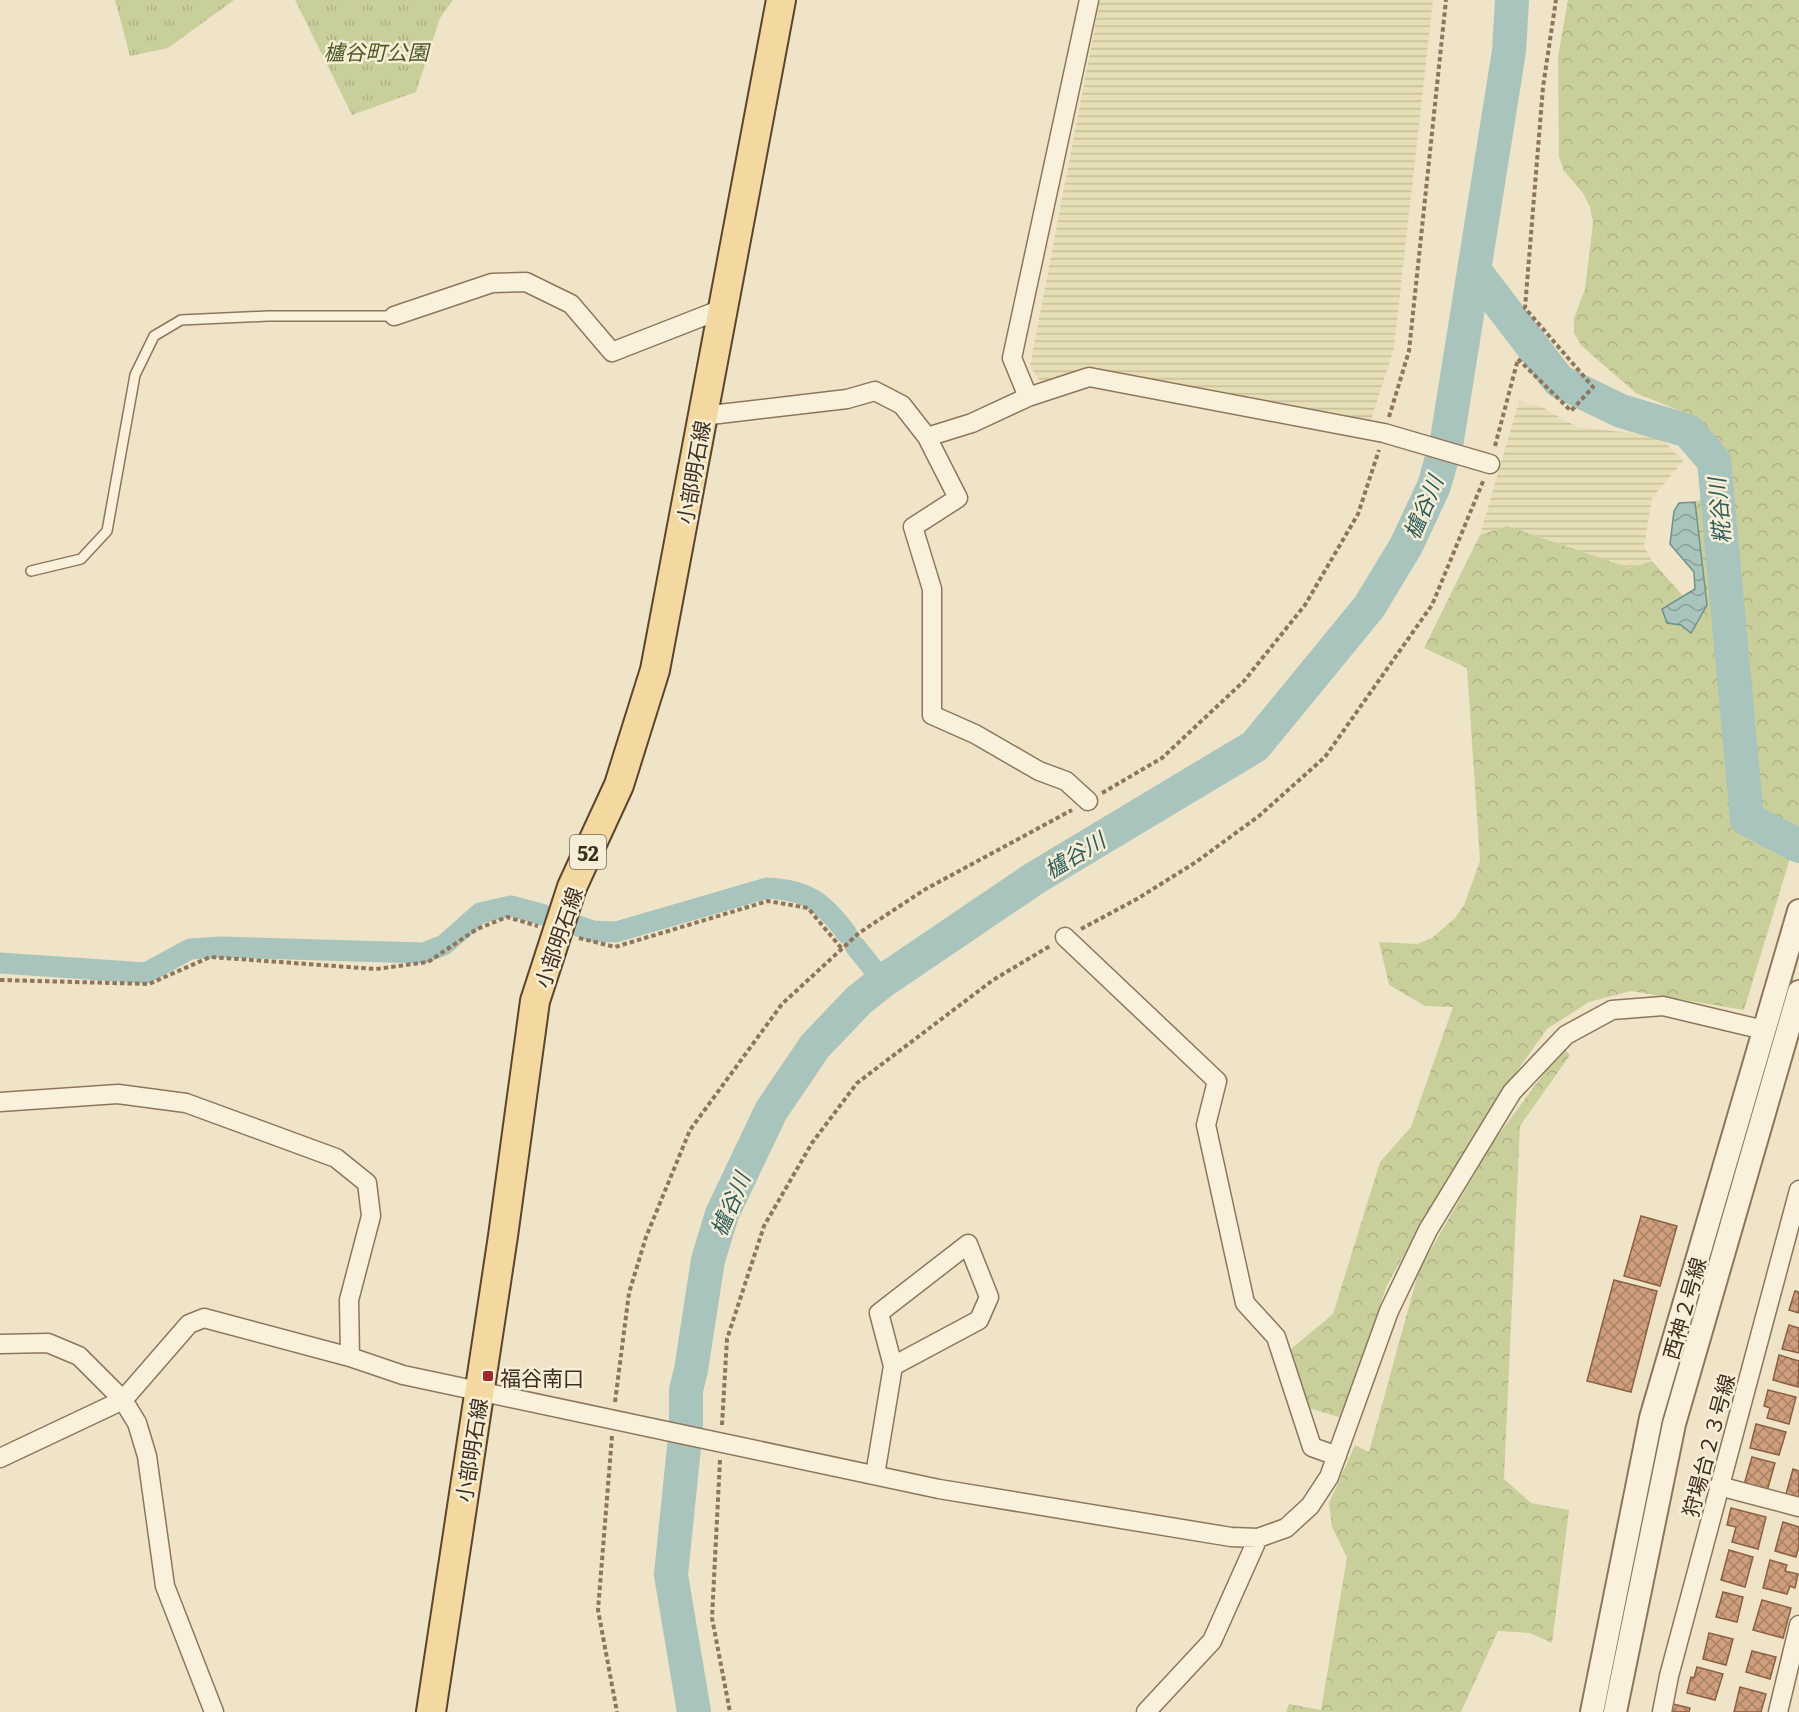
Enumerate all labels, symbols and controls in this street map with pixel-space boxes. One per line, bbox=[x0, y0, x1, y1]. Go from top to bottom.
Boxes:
park label: 櫨谷町公園 bbox=[324, 35, 431, 66]
street label: 小部明石線 bbox=[668, 418, 716, 526]
water label: 櫨谷川 bbox=[1394, 468, 1451, 544]
water label: 糀谷川 bbox=[1699, 475, 1737, 545]
water label: 櫨谷川 bbox=[1037, 822, 1112, 885]
road number: 52 bbox=[570, 835, 606, 869]
street label: 小部明石線 bbox=[525, 882, 589, 992]
water label: 櫨谷川 bbox=[701, 1165, 758, 1241]
street label: 西神２号線 bbox=[1654, 1253, 1712, 1363]
place label: 福谷南口 bbox=[500, 1361, 584, 1392]
marker: 福谷南口 bbox=[481, 1369, 495, 1383]
street label: 狩場台２３号線 bbox=[1673, 1370, 1741, 1520]
street label: 小部明石線 bbox=[446, 1396, 494, 1504]

